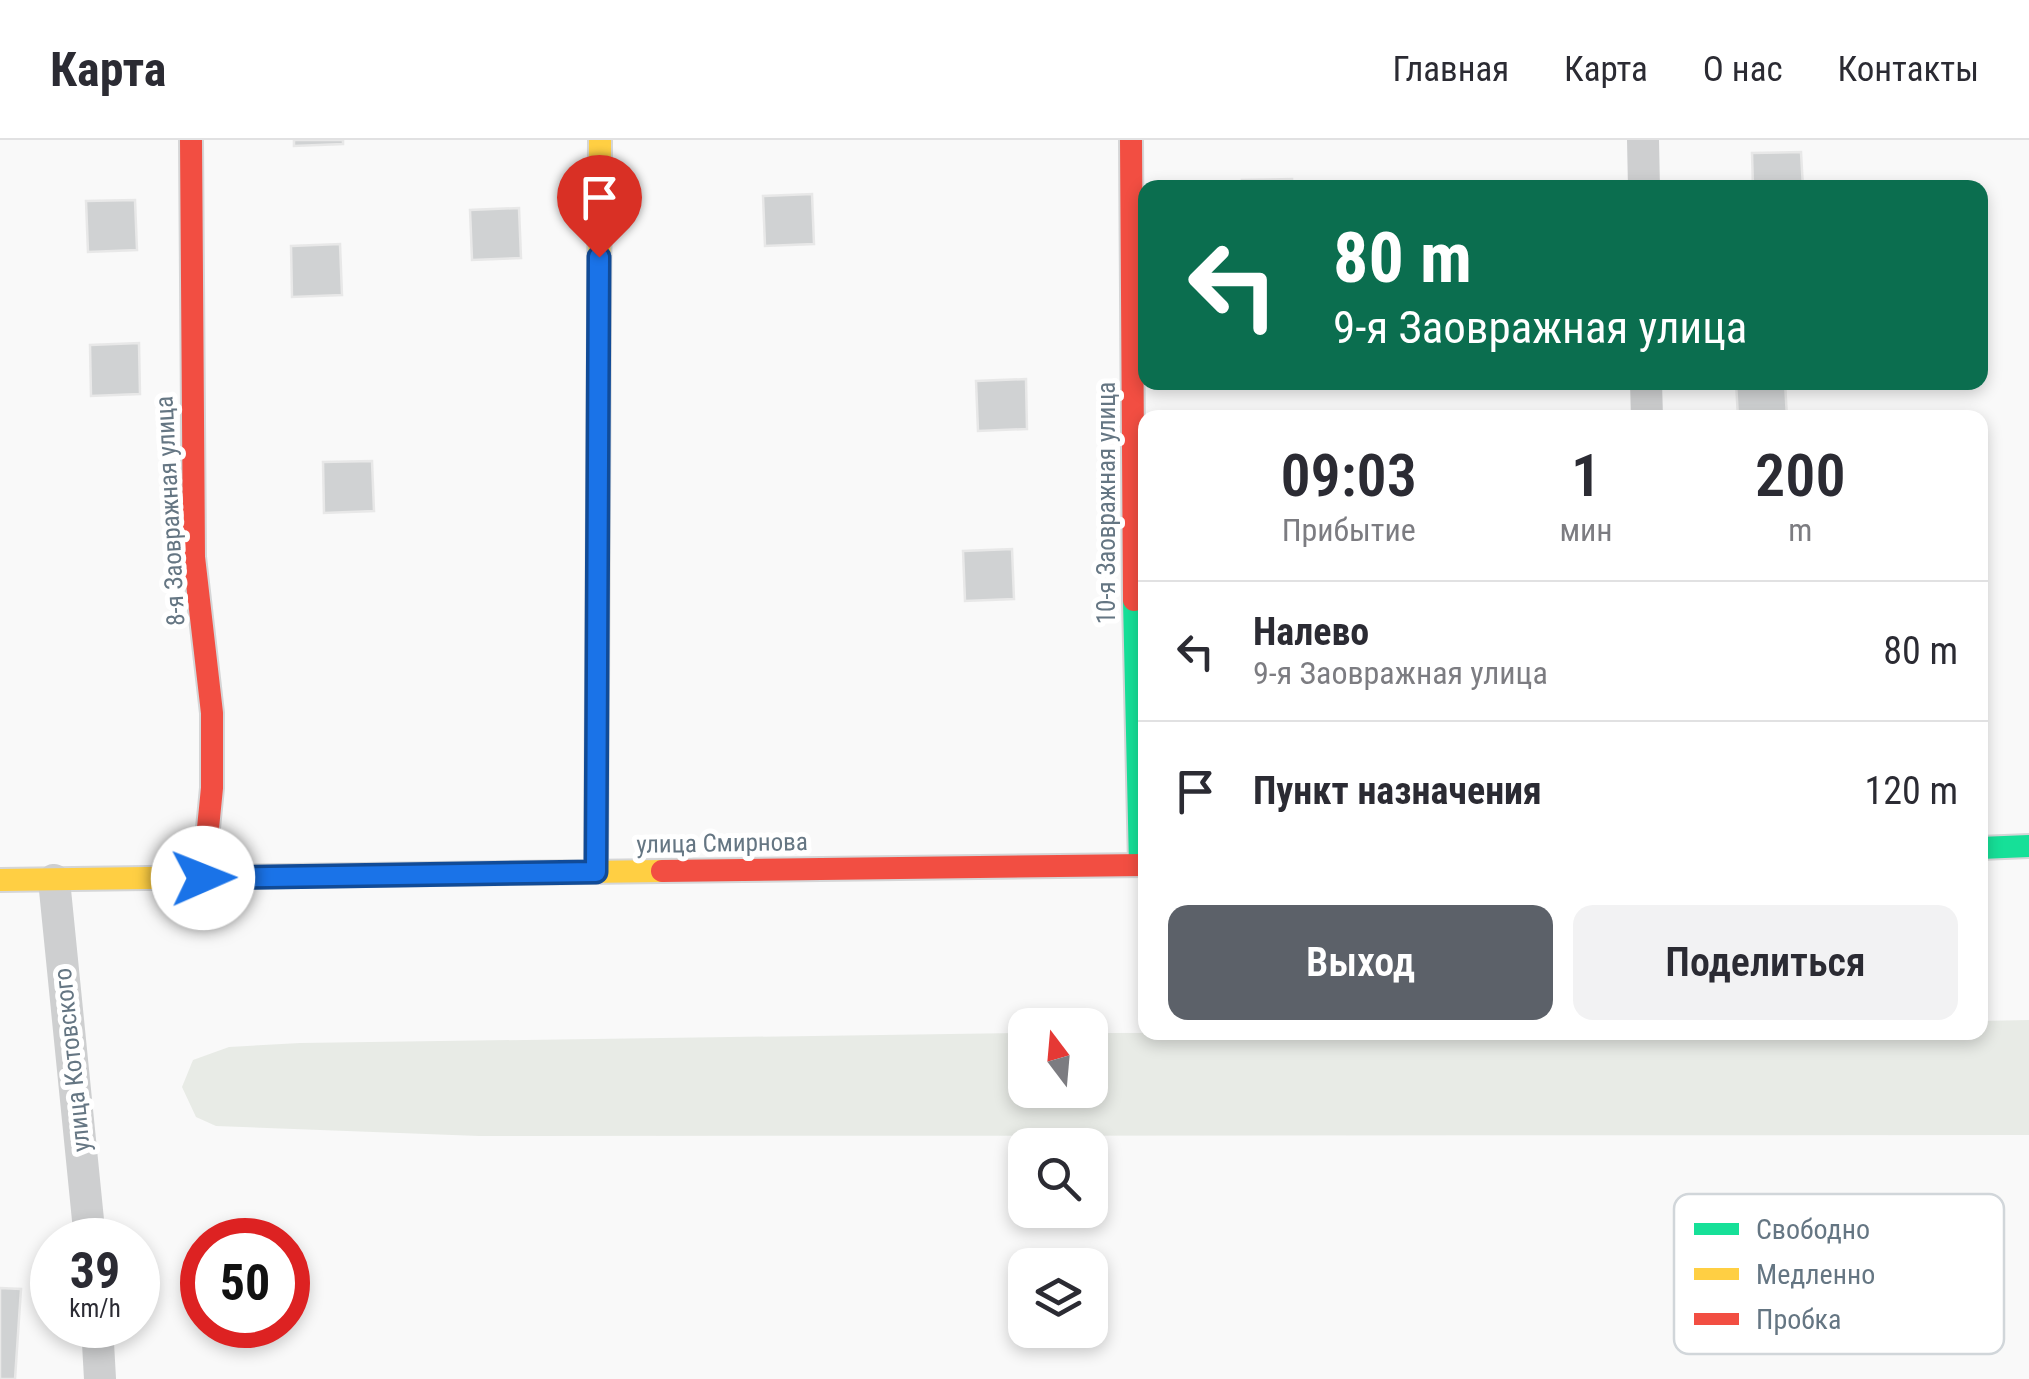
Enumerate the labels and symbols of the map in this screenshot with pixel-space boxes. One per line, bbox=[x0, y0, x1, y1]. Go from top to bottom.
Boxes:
pin bbox=[557, 155, 642, 258]
street label: 10-я Заовражная улица bbox=[1092, 382, 1121, 624]
street label: 8-я Заовражная улица bbox=[149, 395, 191, 627]
position arrow bbox=[151, 826, 255, 930]
street label: улица Смирнова bbox=[636, 827, 808, 859]
street label: улица Котовского bbox=[48, 967, 96, 1153]
north arrow bbox=[1008, 1008, 1108, 1108]
legend bbox=[1674, 1194, 2004, 1354]
text: Свободно bbox=[1756, 1213, 1870, 1246]
speed limit sign: 50 bbox=[180, 1218, 310, 1348]
text: Медленно bbox=[1756, 1258, 1875, 1291]
text: Пробка bbox=[1756, 1303, 1841, 1336]

